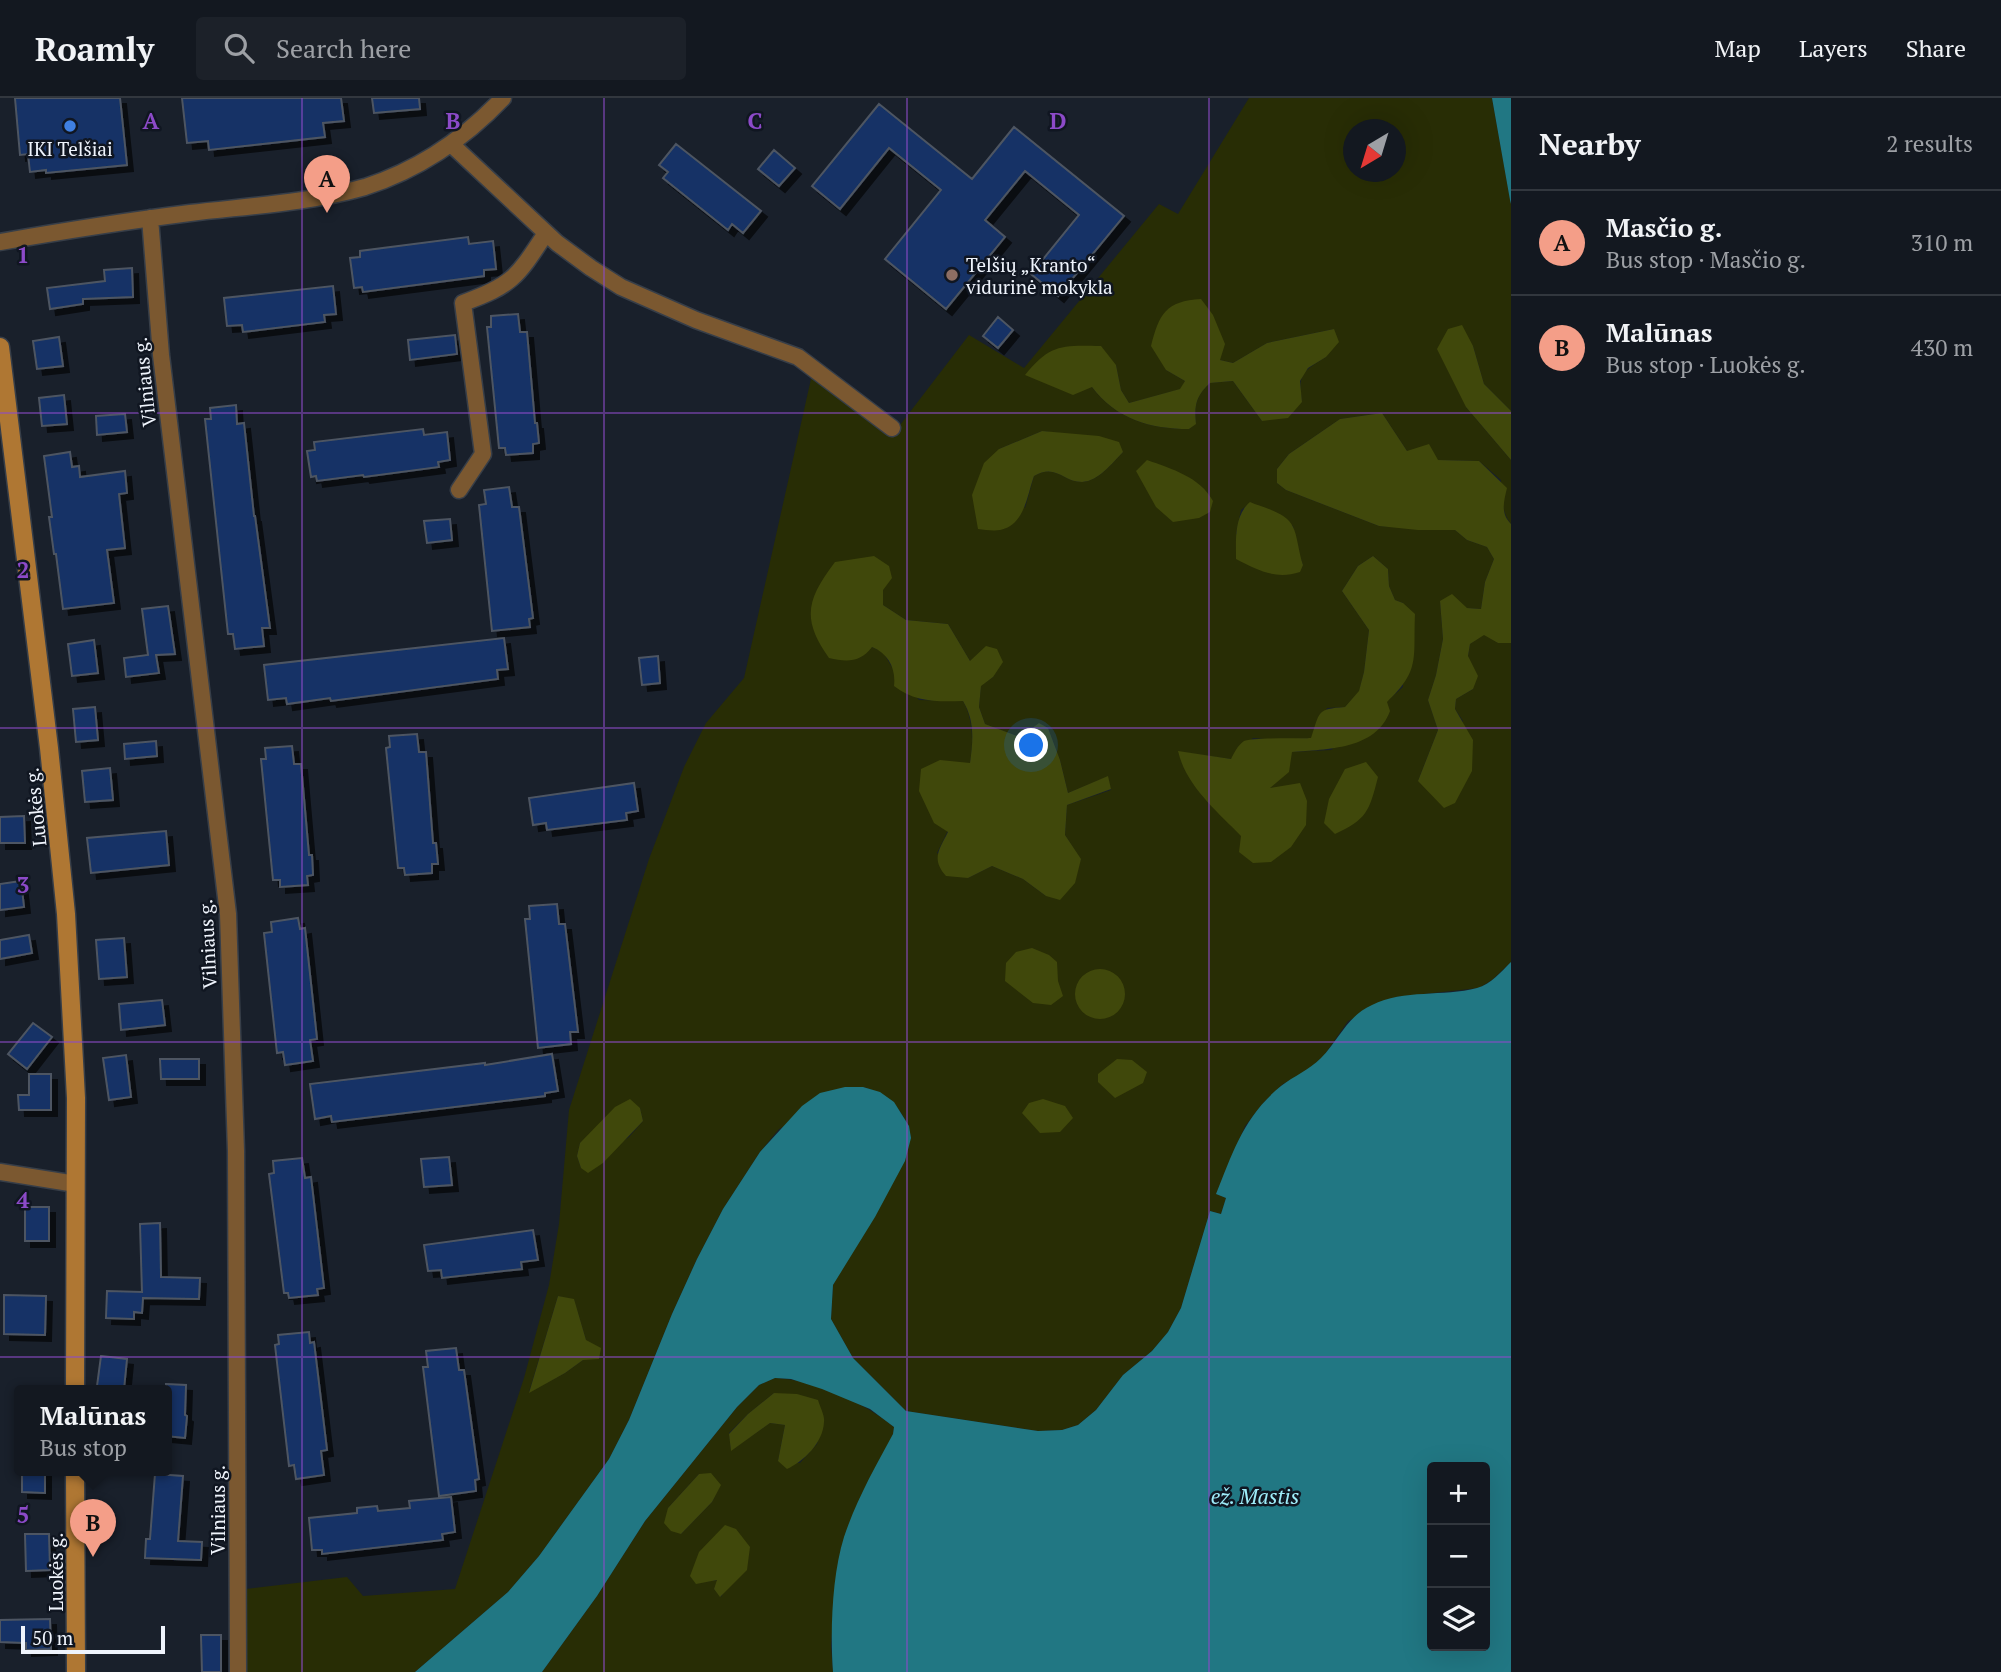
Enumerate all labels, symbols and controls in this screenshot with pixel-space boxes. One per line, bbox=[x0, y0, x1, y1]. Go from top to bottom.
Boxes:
search box bbox=[196, 17, 686, 80]
text: Roamly bbox=[35, 27, 154, 70]
icon: search bbox=[220, 29, 258, 67]
text: Search here bbox=[276, 31, 411, 65]
text: Map bbox=[1714, 32, 1761, 64]
text: Layers bbox=[1799, 32, 1868, 64]
text: Share bbox=[1906, 32, 1966, 64]
text: A bbox=[143, 105, 160, 136]
text: B bbox=[446, 105, 461, 136]
text: C bbox=[748, 105, 763, 136]
text: D bbox=[1050, 105, 1067, 136]
marker: IKI Telšiai bbox=[62, 118, 78, 134]
north arrow bbox=[1343, 119, 1406, 182]
text: Nearby bbox=[1539, 124, 1641, 164]
text: 2 results bbox=[1886, 128, 1973, 159]
place label: IKI Telšiai bbox=[27, 136, 113, 161]
pin: A bbox=[304, 155, 350, 213]
text: Masčio g. bbox=[1606, 210, 1722, 244]
text: A bbox=[1554, 227, 1570, 258]
text: 310 m bbox=[1911, 227, 1973, 258]
text: 1 bbox=[17, 239, 30, 270]
text: Bus stop · Masčio g. bbox=[1606, 244, 1806, 275]
place label: Telšių „Kranto“ vidurinė mokykla bbox=[965, 252, 1113, 299]
marker: Telšių „Kranto“ vidurinė mokykla bbox=[944, 267, 960, 283]
text: Malūnas bbox=[1606, 315, 1712, 349]
text: B bbox=[1555, 332, 1569, 363]
text: 430 m bbox=[1911, 332, 1973, 363]
street label: Vilniaus g. bbox=[127, 336, 161, 428]
text: Bus stop · Luokės g. bbox=[1606, 349, 1806, 380]
text: 2 bbox=[17, 554, 30, 585]
your location bbox=[1014, 728, 1048, 762]
street label: Luokės g. bbox=[18, 766, 52, 848]
text: 3 bbox=[17, 869, 30, 900]
street label: Vilniaus g. bbox=[192, 898, 222, 990]
text: 4 bbox=[17, 1184, 30, 1215]
popup bbox=[14, 1385, 172, 1476]
text: Malūnas bbox=[40, 1398, 146, 1432]
text: Bus stop bbox=[40, 1432, 127, 1463]
map controls bbox=[1427, 1462, 1490, 1651]
button: + bbox=[1427, 1462, 1490, 1525]
street label: Vilniaus g. bbox=[205, 1465, 230, 1555]
water label: ež. Mastis bbox=[1211, 1482, 1299, 1510]
text: 5 bbox=[17, 1499, 30, 1530]
pin: B bbox=[70, 1499, 116, 1557]
button: − bbox=[1427, 1525, 1490, 1588]
street label: Luokės g. bbox=[43, 1532, 68, 1612]
button: layers bbox=[1427, 1588, 1490, 1651]
scale bar bbox=[21, 1623, 164, 1655]
text: 50 m bbox=[32, 1625, 73, 1650]

